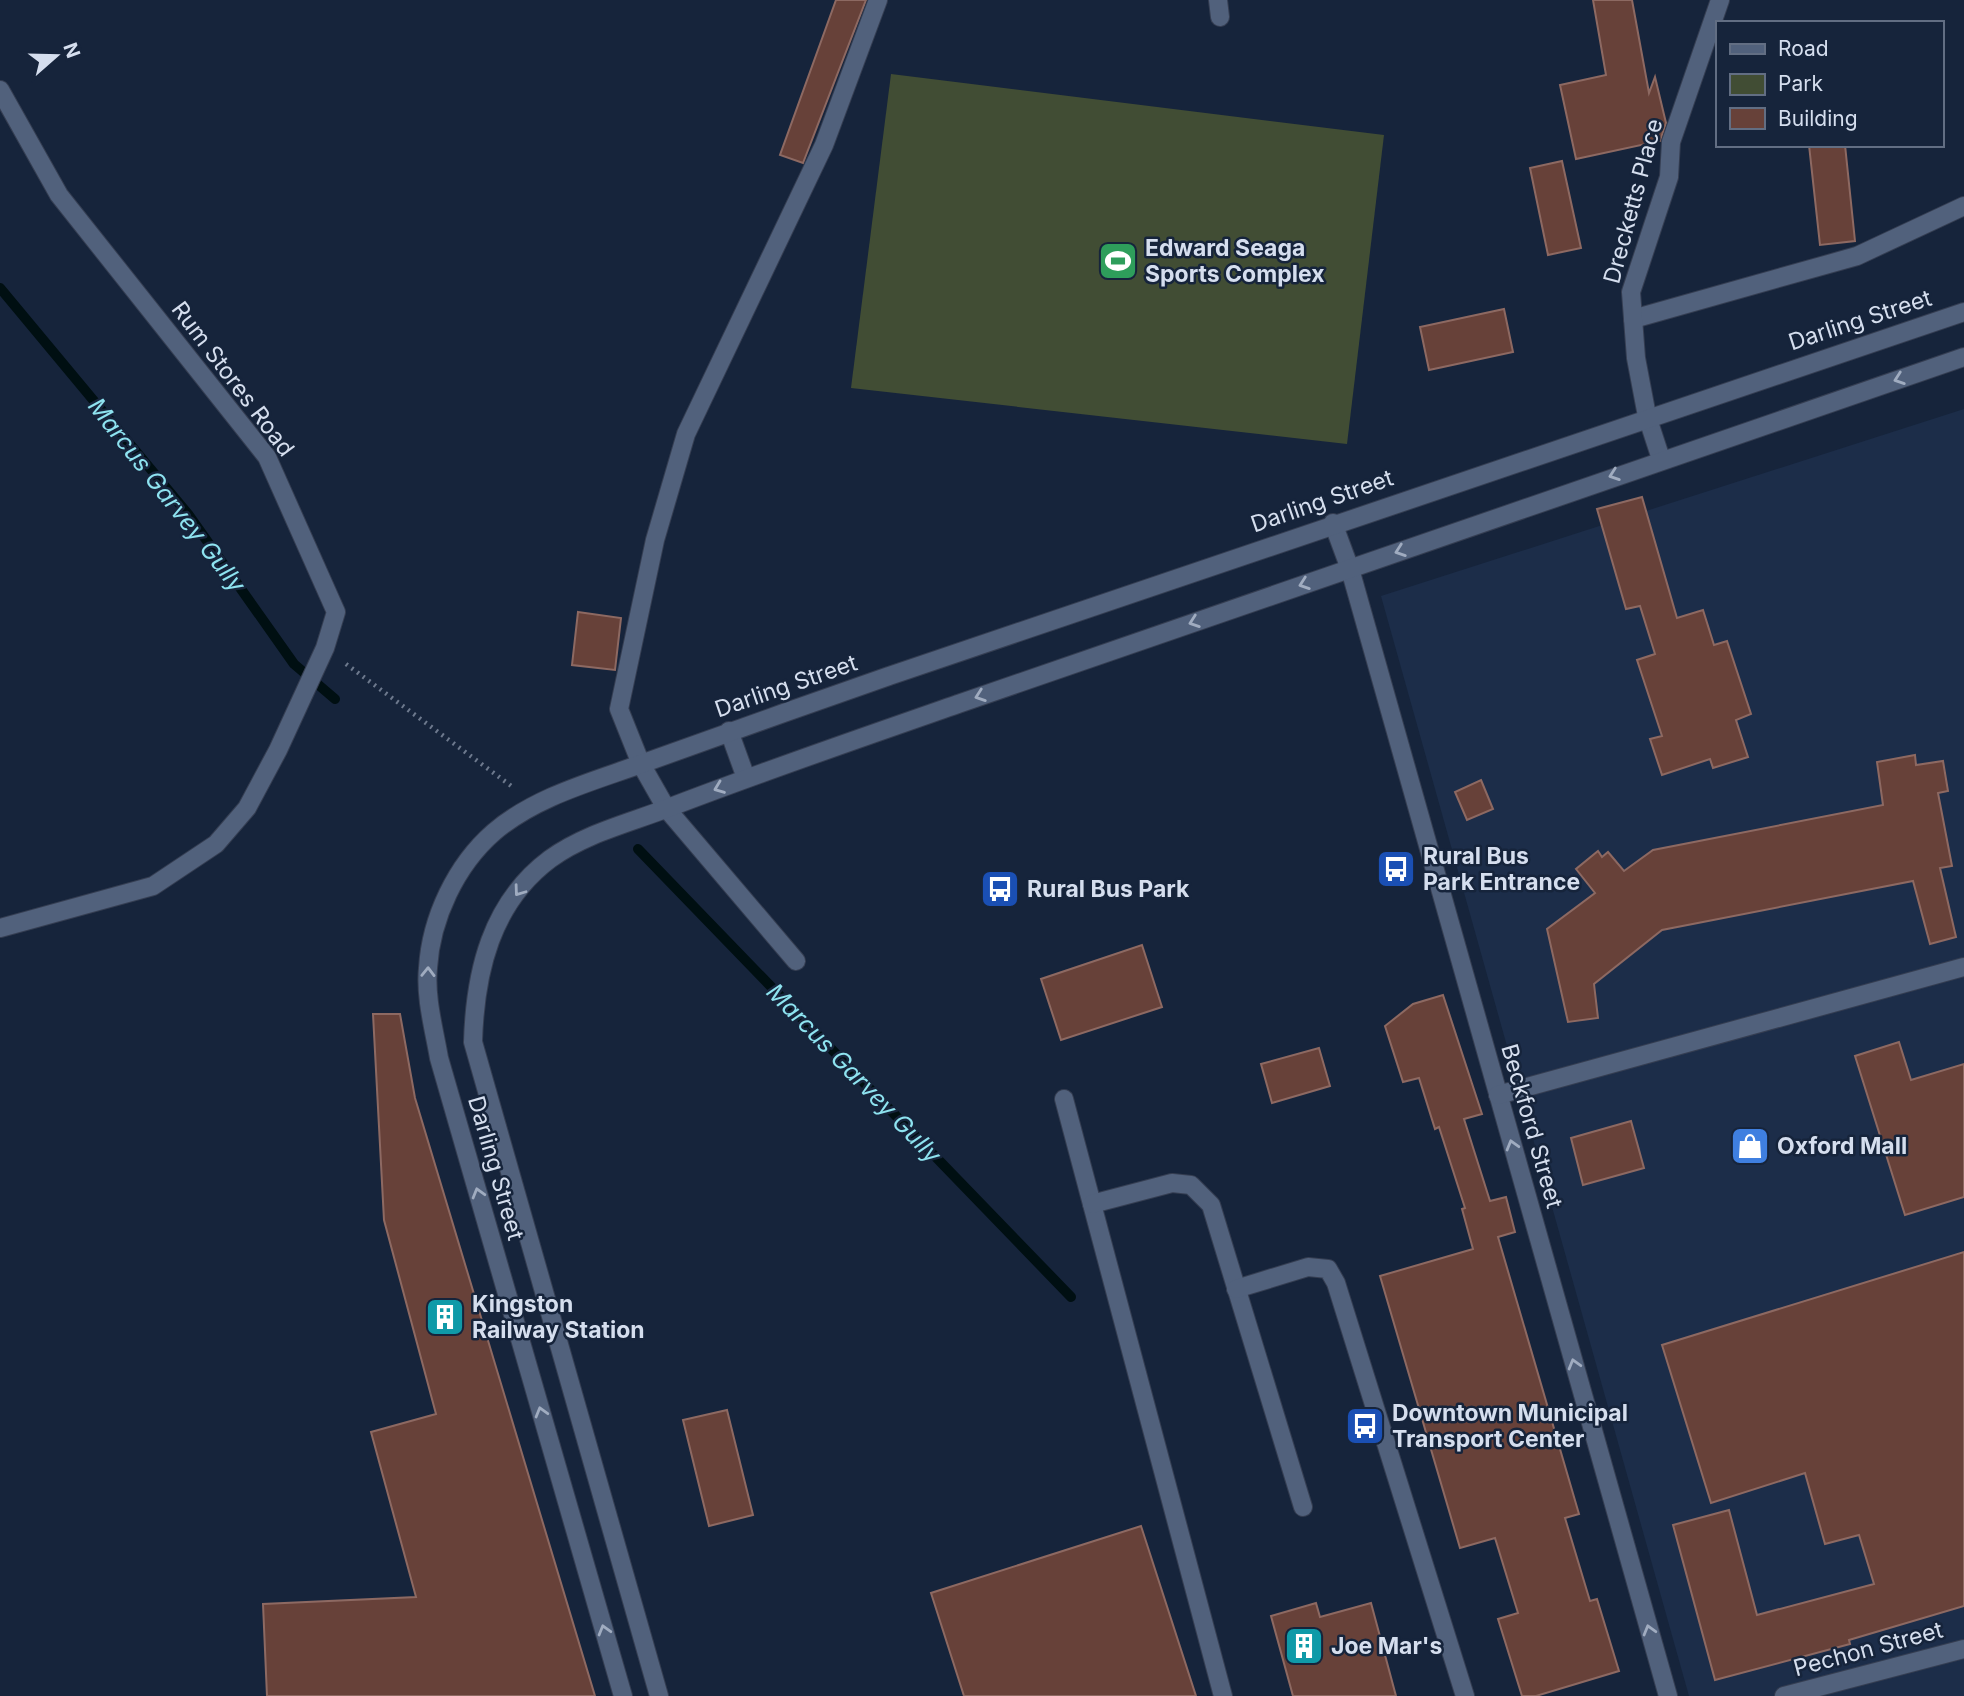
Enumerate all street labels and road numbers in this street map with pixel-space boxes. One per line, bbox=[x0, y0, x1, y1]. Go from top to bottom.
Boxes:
street label: Drecketts Place bbox=[1598, 115, 1668, 287]
street label: Darling Street bbox=[1785, 284, 1936, 356]
street label: Rum Stores Road bbox=[166, 296, 300, 462]
street label: Darling Street bbox=[1247, 463, 1397, 538]
street label: Darling Street bbox=[711, 648, 861, 723]
street label: Beckford Street bbox=[1495, 1041, 1569, 1212]
street label: Darling Street bbox=[462, 1093, 530, 1244]
street label: Pechon Street bbox=[1790, 1615, 1946, 1682]

